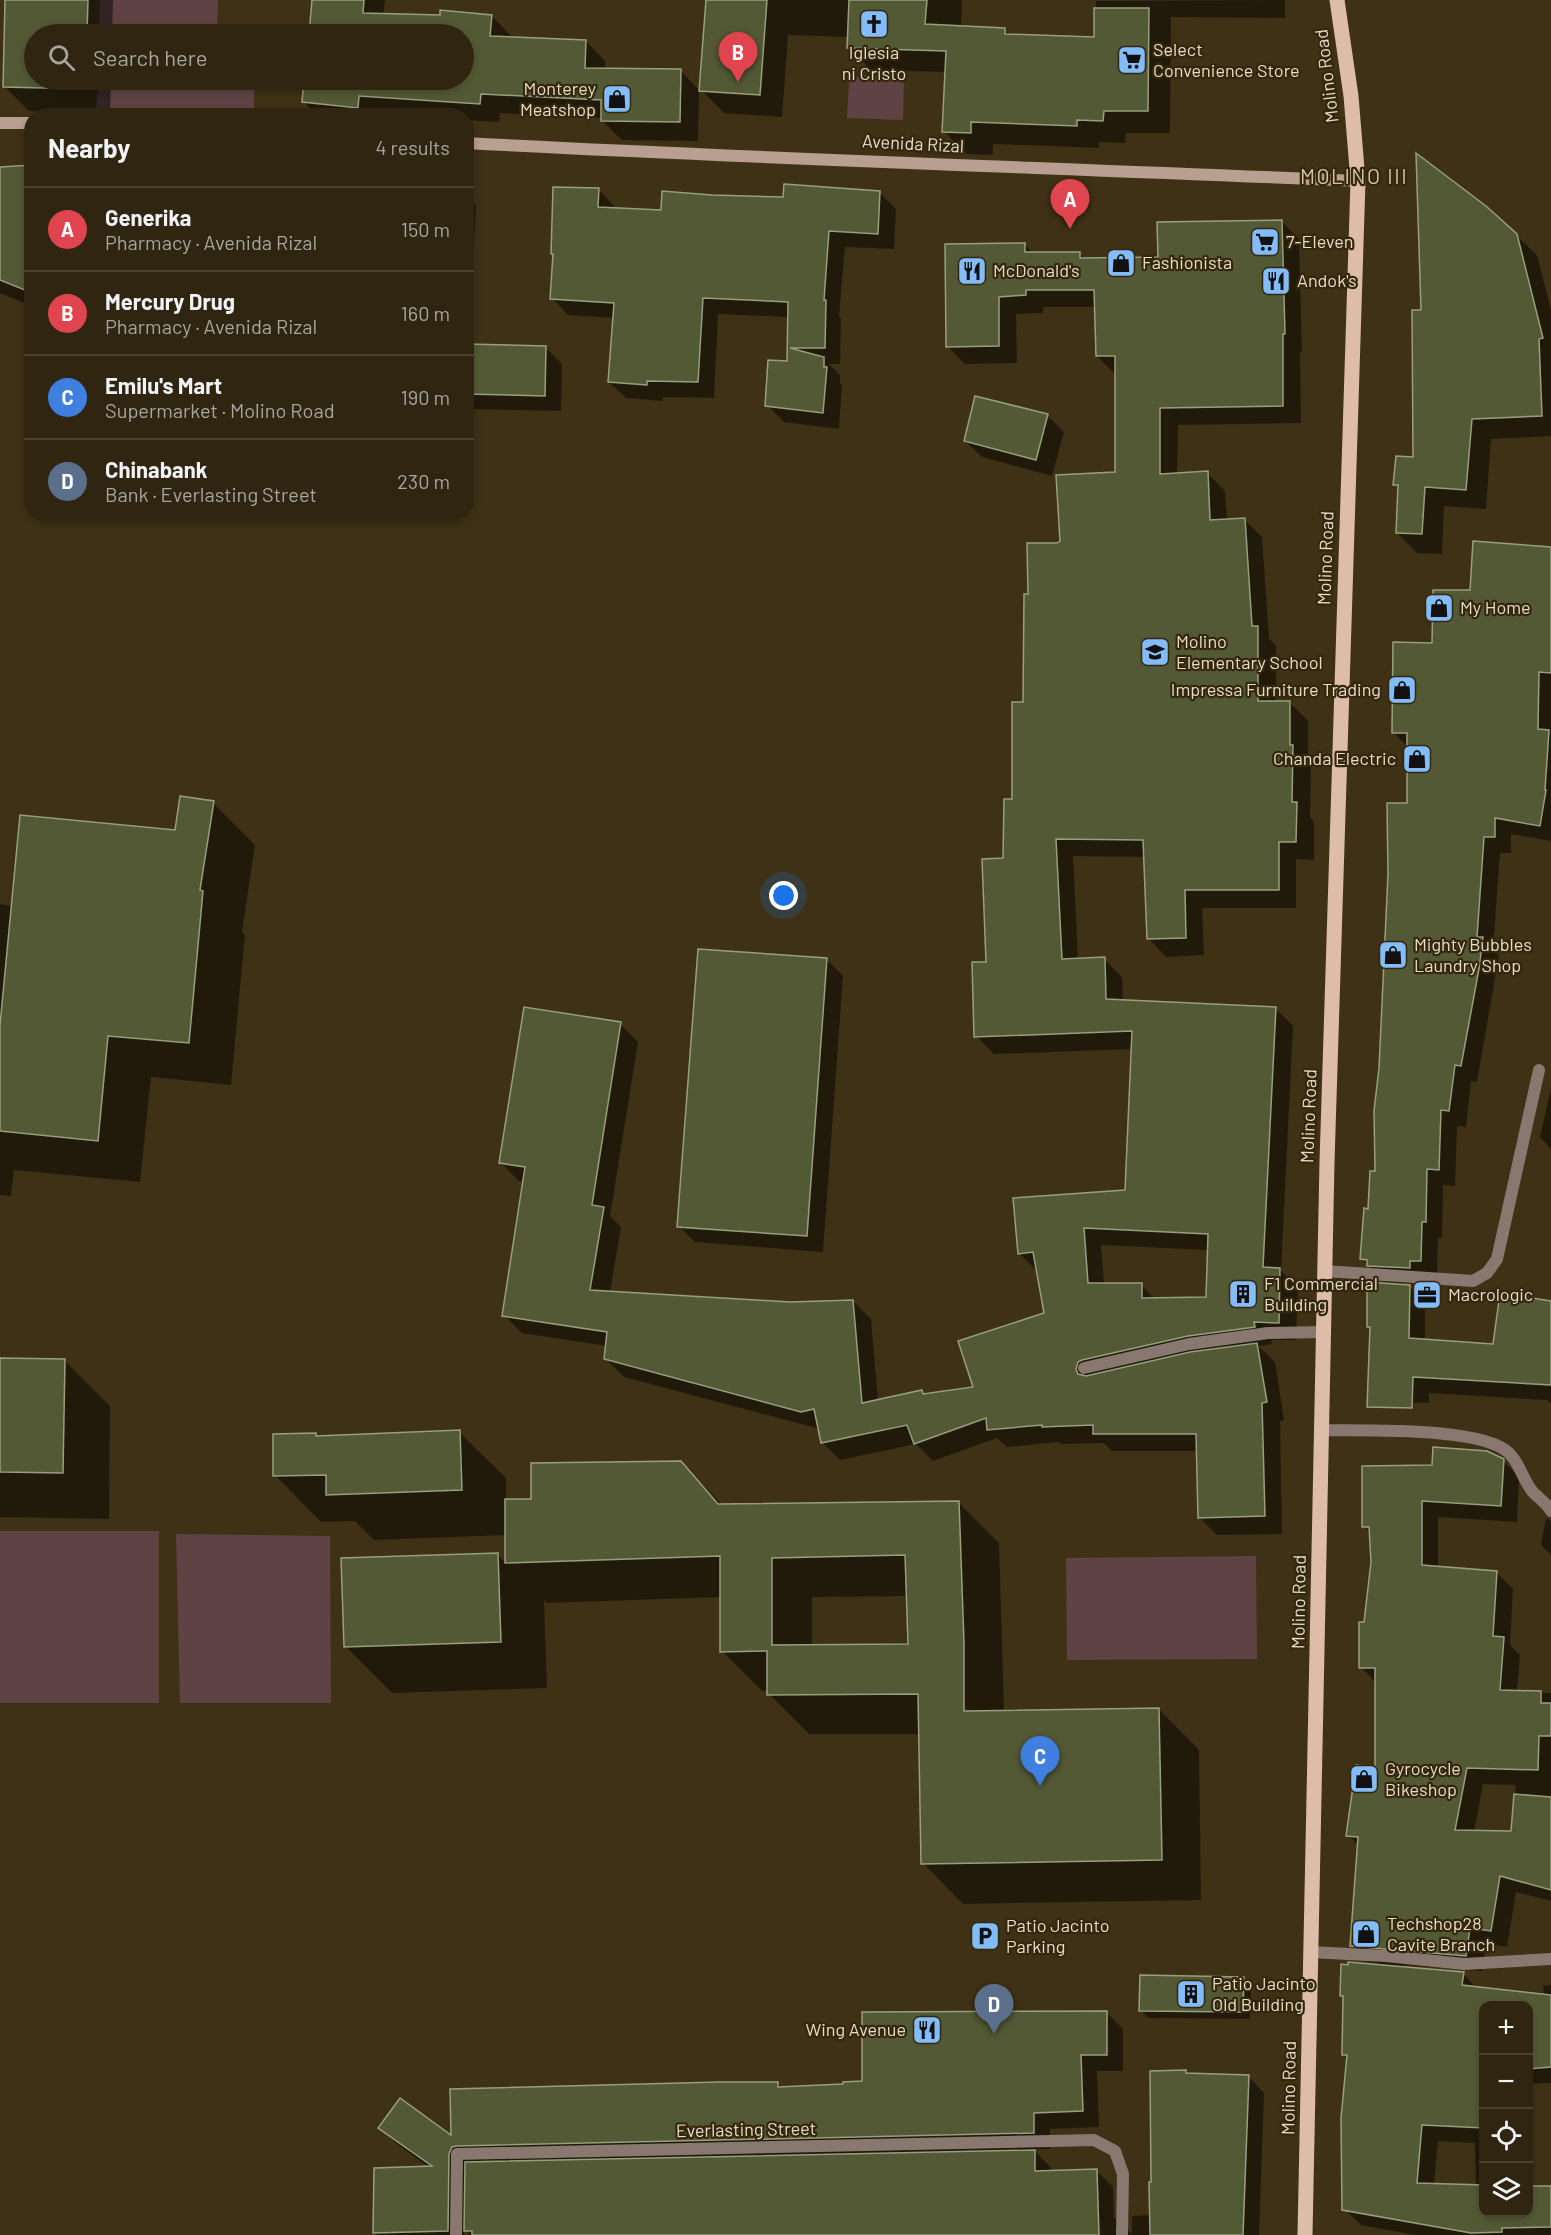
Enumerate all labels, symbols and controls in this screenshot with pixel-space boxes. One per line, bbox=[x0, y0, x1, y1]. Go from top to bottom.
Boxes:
church icon: Iglesia ni Cristo bbox=[858, 8, 890, 40]
search box bbox=[24, 24, 474, 90]
street label: Molino Road bbox=[1309, 28, 1343, 124]
pin: B bbox=[718, 32, 758, 82]
place label: Select Convenience Store bbox=[1153, 38, 1300, 81]
icon: search bbox=[45, 41, 78, 74]
place label: Iglesia ni Cristo bbox=[842, 41, 906, 84]
text: Search here bbox=[93, 44, 207, 70]
supermarket icon: Select Convenience Store bbox=[1116, 44, 1148, 76]
place label: Monterey Meatshop bbox=[520, 77, 596, 120]
shop icon: Monterey Meatshop bbox=[601, 83, 633, 115]
street label: Avenida Rizal bbox=[861, 129, 965, 157]
text: Nearby bbox=[48, 132, 130, 163]
text: 4 results bbox=[375, 135, 450, 159]
district label: MOLINO III bbox=[1300, 163, 1408, 188]
pin: A bbox=[1050, 180, 1090, 229]
text: Generika bbox=[105, 204, 191, 230]
text: A bbox=[61, 217, 74, 241]
text: 150 m bbox=[401, 217, 450, 241]
supermarket icon: 7-Eleven bbox=[1249, 226, 1281, 258]
text: Pharmacy · Avenida Rizal bbox=[105, 230, 317, 254]
place label: 7-Eleven bbox=[1286, 230, 1354, 252]
shop icon: Fashionista bbox=[1105, 247, 1137, 279]
place label: Fashionista bbox=[1142, 251, 1232, 273]
restaurant icon: McDonald's bbox=[956, 255, 988, 287]
place label: McDonald's bbox=[993, 259, 1080, 281]
restaurant icon: Andok's bbox=[1260, 265, 1292, 297]
place label: Andok's bbox=[1297, 269, 1357, 291]
text: Mercury Drug bbox=[105, 288, 235, 314]
text: B bbox=[61, 301, 74, 325]
text: 160 m bbox=[401, 301, 450, 325]
text: Pharmacy · Avenida Rizal bbox=[105, 314, 317, 338]
text: Emilu's Mart bbox=[105, 372, 222, 398]
text: C bbox=[61, 385, 74, 409]
text: 190 m bbox=[401, 385, 450, 409]
text: Supermarket · Molino Road bbox=[105, 398, 335, 422]
text: Chinabank bbox=[105, 456, 207, 482]
text: D bbox=[61, 469, 74, 493]
text: 230 m bbox=[397, 469, 450, 493]
text: Bank · Everlasting Street bbox=[105, 482, 317, 506]
street label: Molino Road bbox=[1312, 511, 1338, 605]
shop icon: My Home bbox=[1423, 592, 1455, 624]
place label: My Home bbox=[1460, 596, 1531, 618]
place label: Molino Elementary School bbox=[1176, 630, 1323, 673]
school or university icon: Molino Elementary School bbox=[1139, 636, 1171, 668]
shop icon: Impressa Furniture Trading bbox=[1386, 674, 1418, 706]
place label: Impressa Furniture Trading bbox=[1171, 678, 1381, 700]
shop icon: Chanda Electric bbox=[1401, 743, 1433, 775]
place label: Chanda Electric bbox=[1273, 747, 1396, 769]
your location bbox=[769, 881, 798, 910]
place label: Mighty Bubbles Laundry Shop bbox=[1414, 933, 1532, 976]
shop icon: Mighty Bubbles Laundry Shop bbox=[1377, 939, 1409, 971]
street label: Molino Road bbox=[1295, 1069, 1321, 1163]
place label: F1 Commercial Building bbox=[1264, 1272, 1378, 1315]
building icon: F1 Commercial Building bbox=[1227, 1278, 1259, 1310]
office icon: Macrologic bbox=[1411, 1279, 1443, 1311]
place label: Macrologic bbox=[1448, 1283, 1533, 1305]
street label: Molino Road bbox=[1286, 1555, 1310, 1649]
pin: C bbox=[1020, 1736, 1060, 1786]
place label: Gyrocycle Bikeshop bbox=[1385, 1757, 1461, 1800]
shop icon: Gyrocycle Bikeshop bbox=[1348, 1763, 1380, 1795]
place label: Techshop28 Cavite Branch bbox=[1387, 1912, 1495, 1955]
place label: Patio Jacinto Parking bbox=[1006, 1914, 1110, 1957]
shop icon: Techshop28 Cavite Branch bbox=[1350, 1918, 1382, 1950]
parking icon: Patio Jacinto Parking bbox=[969, 1920, 1001, 1952]
place label: Patio Jacinto Old Building bbox=[1212, 1972, 1316, 2015]
building icon: Patio Jacinto Old Building bbox=[1175, 1978, 1207, 2010]
pin: D bbox=[974, 1984, 1014, 2034]
map controls bbox=[1479, 2001, 1533, 2217]
button: + bbox=[1479, 2001, 1533, 2055]
restaurant icon: Wing Avenue bbox=[911, 2014, 943, 2046]
place label: Wing Avenue bbox=[805, 2018, 906, 2040]
street label: Molino Road bbox=[1276, 2041, 1300, 2135]
button: − bbox=[1479, 2055, 1533, 2109]
button: locate bbox=[1479, 2109, 1533, 2163]
street label: Everlasting Street bbox=[676, 2117, 816, 2141]
button: layers bbox=[1479, 2163, 1533, 2217]

